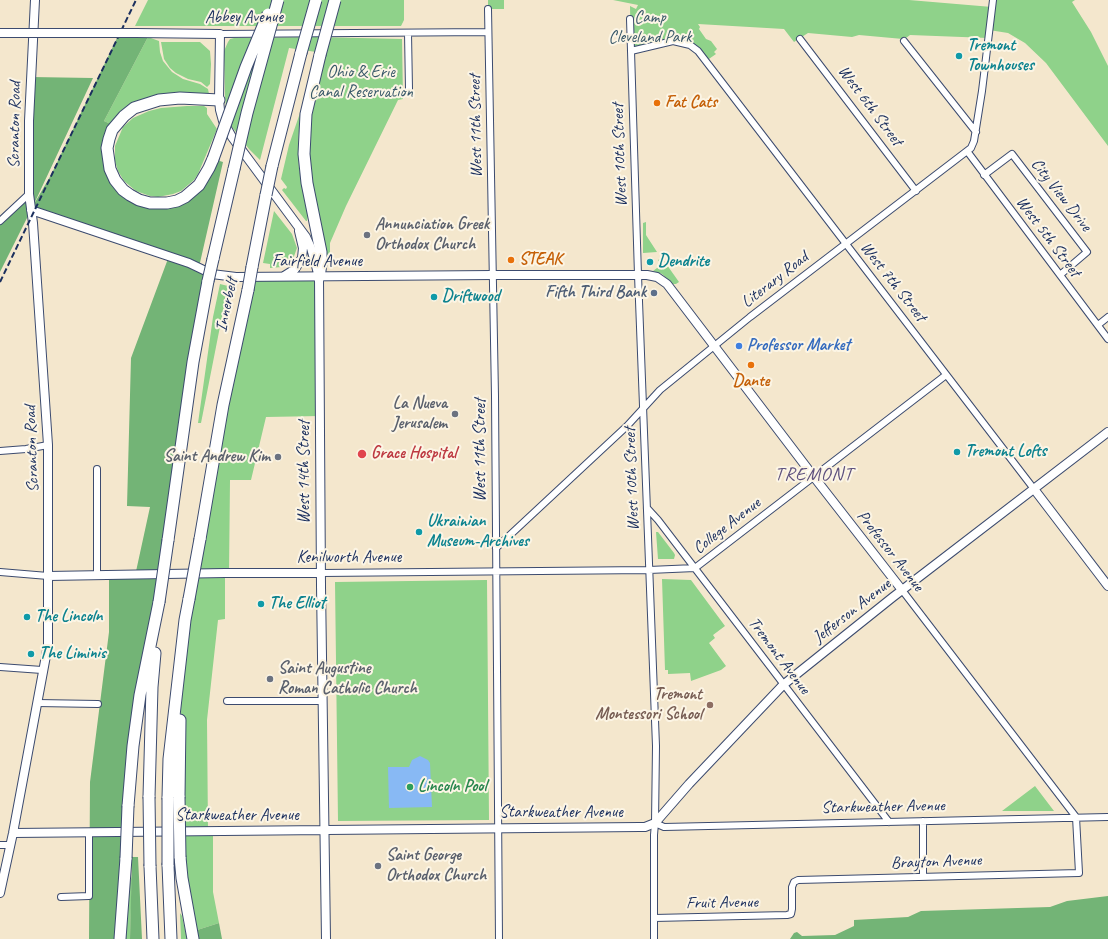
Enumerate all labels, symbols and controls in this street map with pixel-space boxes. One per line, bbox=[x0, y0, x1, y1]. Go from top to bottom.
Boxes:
street label: Abbey Avenue bbox=[205, 8, 283, 28]
park label: Camp Cleveland Park bbox=[609, 8, 691, 48]
place label: Tremont Townhouses bbox=[967, 36, 1034, 76]
marker: Tremont Townhouses bbox=[954, 51, 964, 61]
street label: West 6th Street bbox=[833, 62, 907, 150]
park label: Ohio & Erie Canal Reservation bbox=[309, 63, 413, 103]
street label: West 11th Street bbox=[465, 74, 487, 178]
street label: Scranton Road bbox=[4, 81, 26, 169]
place label: Fat Cats bbox=[665, 93, 717, 113]
marker: Fat Cats bbox=[652, 98, 662, 108]
street label: West 10th Street bbox=[608, 103, 632, 207]
street label: City View Drive bbox=[1026, 154, 1096, 236]
street label: West 5th Street bbox=[1011, 193, 1085, 281]
place label: Annunciation Greek Orthodox Church bbox=[375, 215, 489, 255]
marker: Annunciation Greek Orthodox Church bbox=[362, 230, 372, 240]
street label: West 7th Street bbox=[856, 238, 930, 326]
street label: Literary Road bbox=[737, 248, 813, 312]
place label: STEAK bbox=[519, 250, 562, 270]
street label: Fairfield Avenue bbox=[272, 252, 362, 272]
place label: Dendrite bbox=[658, 252, 709, 272]
marker: STEAK bbox=[506, 255, 516, 265]
marker: Dendrite bbox=[645, 257, 655, 267]
street label: Innerbelt bbox=[211, 276, 243, 334]
place label: Fifth Third Bank bbox=[545, 283, 646, 303]
place label: Driftwood bbox=[442, 287, 500, 307]
marker: Fifth Third Bank bbox=[649, 288, 659, 298]
marker: Driftwood bbox=[429, 292, 439, 302]
place label: Professor Market bbox=[747, 336, 850, 356]
marker: Professor Market bbox=[734, 341, 744, 351]
marker: Dante bbox=[746, 360, 756, 370]
place label: Dante bbox=[733, 372, 769, 392]
place label: La Nueva Jerusalem bbox=[392, 394, 447, 434]
street label: West 11th Street bbox=[471, 398, 491, 502]
street label: Scranton Road bbox=[20, 405, 44, 493]
marker: La Nueva Jerusalem bbox=[450, 409, 460, 419]
street label: West 14th Street bbox=[295, 420, 315, 524]
street label: West 10th Street bbox=[620, 427, 644, 531]
place label: Tremont Lofts bbox=[965, 442, 1047, 462]
place label: Grace Hospital bbox=[371, 444, 456, 464]
place label: Saint Andrew Kim bbox=[164, 447, 270, 467]
marker: Tremont Lofts bbox=[952, 447, 962, 457]
marker: Grace Hospital bbox=[356, 448, 368, 460]
marker: Saint Andrew Kim bbox=[273, 452, 283, 462]
district label: TREMONT bbox=[775, 464, 853, 486]
street label: College Avenue bbox=[689, 493, 765, 559]
street label: Professor Avenue bbox=[852, 506, 928, 596]
place label: Ukrainian Museum-Archives bbox=[427, 512, 529, 552]
marker: Ukrainian Museum-Archives bbox=[414, 527, 424, 537]
street label: Kenilworth Avenue bbox=[297, 548, 401, 568]
street label: Jefferson Avenue bbox=[809, 574, 895, 648]
place label: The Elliot bbox=[269, 594, 325, 614]
marker: The Elliot bbox=[256, 599, 266, 609]
place label: The Lincoln bbox=[35, 607, 103, 627]
marker: The Lincoln bbox=[22, 612, 32, 622]
street label: Tremont Avenue bbox=[743, 614, 815, 698]
place label: The Liminis bbox=[39, 644, 106, 664]
marker: The Liminis bbox=[26, 649, 36, 659]
place label: Saint Augustine Roman Catholic Church bbox=[278, 659, 417, 699]
marker: Saint Augustine Roman Catholic Church bbox=[265, 674, 275, 684]
place label: Tremont Montessori School bbox=[595, 685, 702, 725]
marker: Tremont Montessori School bbox=[705, 700, 715, 710]
place label: Lincoln Pool bbox=[418, 777, 487, 797]
marker: Lincoln Pool bbox=[405, 782, 415, 792]
street label: Starkweather Avenue bbox=[821, 796, 945, 818]
street label: Starkweather Avenue bbox=[499, 803, 623, 823]
street label: Starkweather Avenue bbox=[175, 806, 299, 826]
place label: Saint George Orthodox Church bbox=[386, 846, 486, 886]
street label: Brayton Avenue bbox=[890, 850, 982, 874]
marker: Saint George Orthodox Church bbox=[373, 861, 383, 871]
street label: Fruit Avenue bbox=[686, 892, 758, 914]

